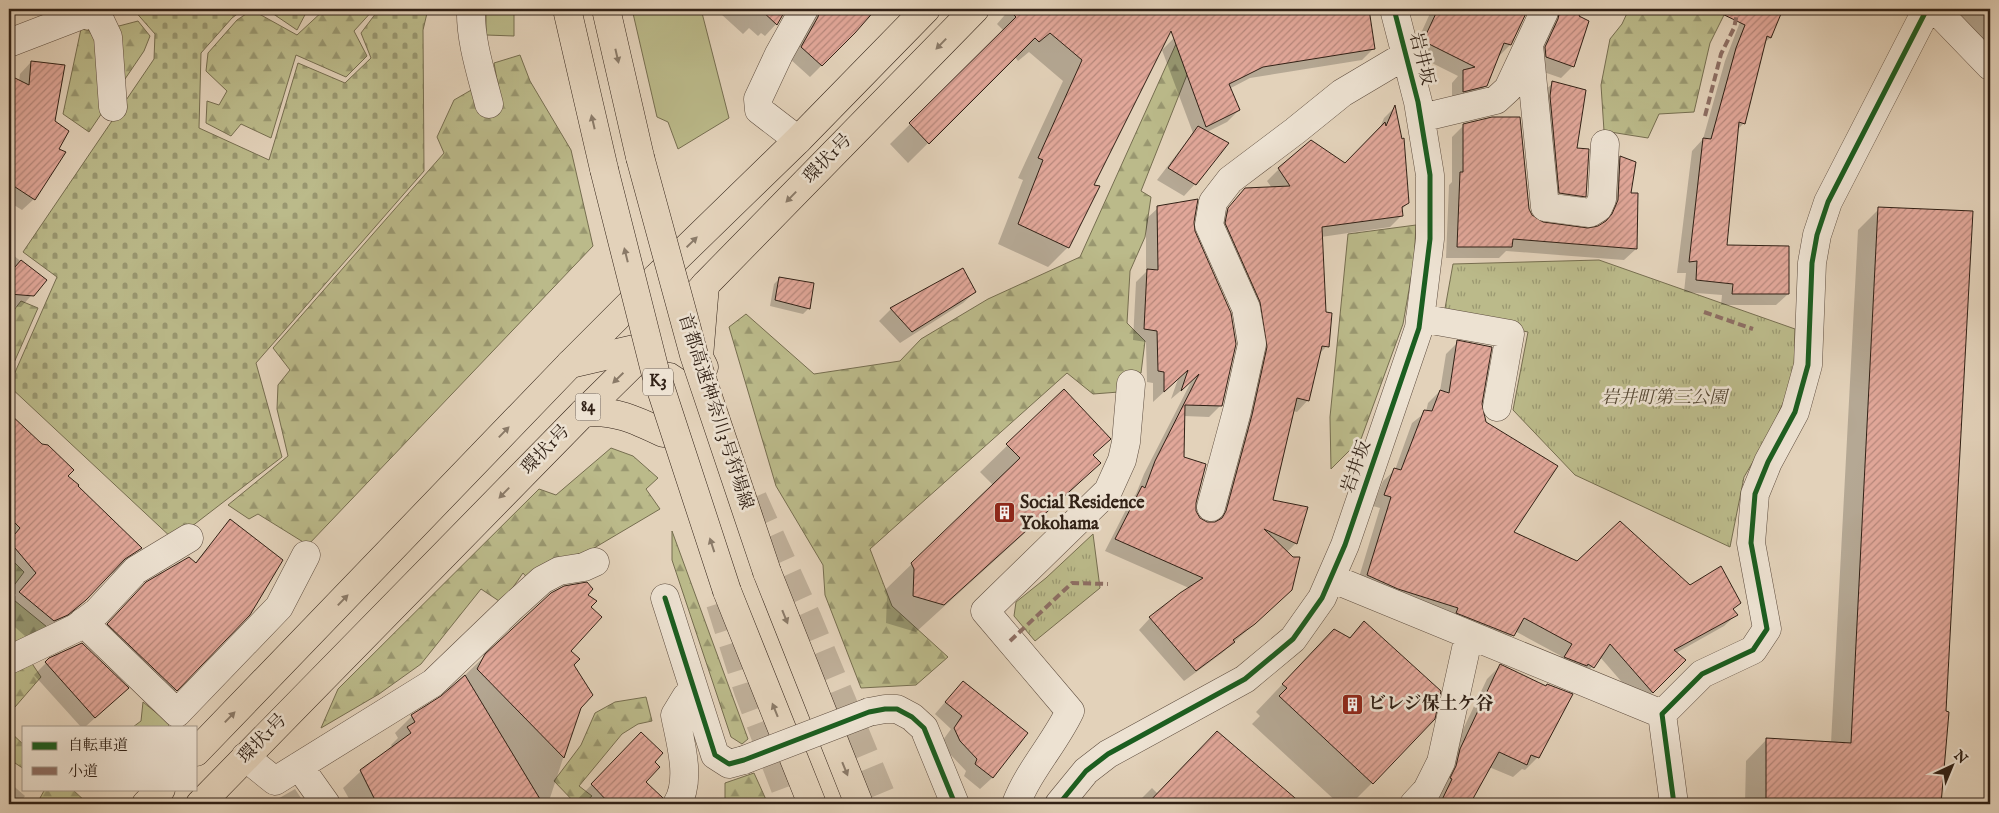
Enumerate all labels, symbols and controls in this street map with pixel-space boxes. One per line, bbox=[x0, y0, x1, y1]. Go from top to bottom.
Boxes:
street label: 岩井坂 bbox=[1403, 30, 1439, 88]
one-way arrow bbox=[935, 37, 947, 49]
one-way arrow bbox=[613, 49, 621, 64]
one-way arrow bbox=[589, 114, 597, 129]
street label: 環状1号 bbox=[799, 129, 857, 189]
one-way arrow bbox=[785, 191, 797, 203]
one-way arrow bbox=[686, 236, 698, 248]
one-way arrow bbox=[622, 248, 630, 263]
street label: 首都高速神奈川3号狩場線 bbox=[672, 311, 758, 513]
road number: K3 bbox=[643, 368, 673, 396]
one-way arrow bbox=[613, 372, 625, 384]
park label: 岩井町第三公園 bbox=[1601, 387, 1730, 410]
road number: 84 bbox=[576, 394, 600, 421]
street label: 環状1号 bbox=[517, 420, 575, 480]
one-way arrow bbox=[498, 427, 510, 439]
street label: 岩井坂 bbox=[1337, 438, 1377, 496]
one-way arrow bbox=[498, 487, 510, 499]
place label: Social Residence Yokohama bbox=[1020, 492, 1145, 536]
building icon: Social Residence Yokohama bbox=[992, 501, 1016, 525]
one-way arrow bbox=[708, 537, 716, 552]
one-way arrow bbox=[337, 594, 349, 606]
one-way arrow bbox=[782, 610, 789, 625]
building icon: ビレジ保土ケ谷 bbox=[1340, 692, 1364, 716]
place label: ビレジ保土ケ谷 bbox=[1368, 693, 1494, 716]
one-way arrow bbox=[771, 702, 779, 717]
street label: 環状1号 bbox=[234, 709, 292, 769]
one-way arrow bbox=[224, 711, 236, 723]
legend bbox=[22, 726, 198, 790]
text: 自転車道 bbox=[68, 736, 128, 755]
north arrow bbox=[1926, 740, 1976, 790]
text: N bbox=[1949, 746, 1971, 768]
text: 小道 bbox=[68, 762, 98, 781]
one-way arrow bbox=[841, 762, 849, 777]

